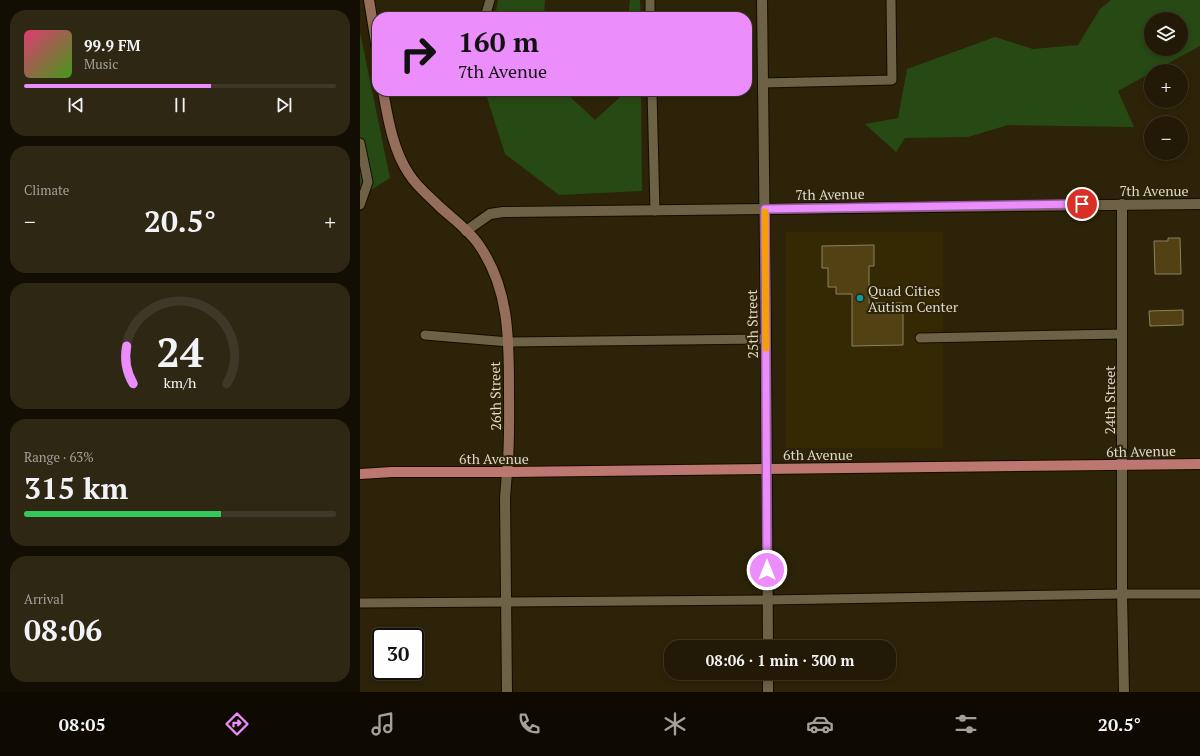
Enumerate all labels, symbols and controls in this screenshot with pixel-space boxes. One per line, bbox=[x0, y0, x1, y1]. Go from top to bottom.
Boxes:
map controls bbox=[1144, 12, 1188, 160]
button: layers bbox=[1144, 12, 1188, 56]
text: 160 m bbox=[458, 23, 539, 60]
icon: right bbox=[392, 28, 444, 80]
text: 99.9 FM bbox=[84, 35, 141, 55]
text: Music bbox=[84, 55, 118, 73]
text: 7th Avenue bbox=[458, 59, 547, 83]
button: + bbox=[1144, 64, 1188, 108]
icon: previous bbox=[65, 94, 87, 116]
icon: pause bbox=[169, 94, 191, 116]
icon: next bbox=[273, 94, 295, 116]
button: − bbox=[1144, 116, 1188, 160]
text: Climate bbox=[24, 181, 69, 199]
street label: 7th Avenue bbox=[1119, 181, 1189, 200]
street label: 7th Avenue bbox=[795, 184, 865, 204]
pin bbox=[1065, 187, 1099, 221]
icon: arrive bbox=[1071, 193, 1093, 215]
text: 20.5° bbox=[144, 201, 216, 241]
text: − bbox=[24, 207, 36, 236]
text: + bbox=[324, 207, 336, 236]
place label: Quad Cities Autism Center bbox=[868, 281, 959, 316]
street label: 25th Street bbox=[742, 288, 762, 359]
marker: Quad Cities Autism Center bbox=[855, 293, 865, 303]
text: 24 bbox=[156, 324, 204, 379]
street label: 26th Street bbox=[485, 360, 505, 431]
street label: 24th Street bbox=[1100, 365, 1119, 435]
text: km/h bbox=[164, 373, 197, 392]
street label: 6th Avenue bbox=[1106, 441, 1176, 461]
street label: 6th Avenue bbox=[783, 445, 853, 464]
text: Range · 63% bbox=[24, 448, 94, 466]
street label: 6th Avenue bbox=[459, 449, 529, 468]
text: 315 km bbox=[24, 468, 128, 508]
position arrow bbox=[746, 549, 788, 591]
text: Arrival bbox=[24, 590, 64, 608]
text: 08:06 bbox=[24, 610, 102, 650]
speed limit sign: 30 bbox=[372, 628, 424, 680]
text: 08:06 · 1 min · 300 m bbox=[706, 650, 854, 670]
icon: directions bbox=[223, 710, 251, 738]
icon: music bbox=[369, 710, 397, 738]
icon: phone bbox=[515, 710, 543, 738]
icon: climate bbox=[661, 710, 689, 738]
icon: car bbox=[806, 710, 834, 738]
icon: filters bbox=[952, 710, 980, 738]
text: 08:05 bbox=[59, 712, 106, 736]
text: 20.5° bbox=[1098, 712, 1141, 736]

